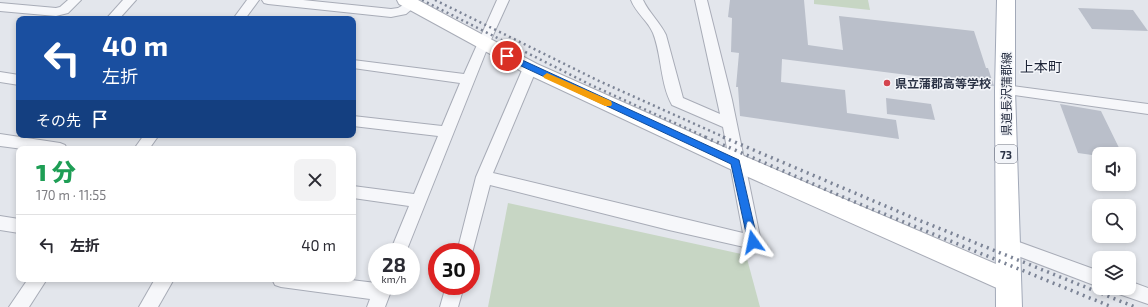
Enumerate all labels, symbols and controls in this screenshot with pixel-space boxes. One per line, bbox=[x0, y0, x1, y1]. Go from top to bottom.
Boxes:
text: 40 m bbox=[102, 28, 168, 62]
icon: left bbox=[36, 32, 88, 84]
pin bbox=[490, 39, 524, 73]
icon: arrive bbox=[496, 45, 518, 67]
street label: 県道長沢蒲郡線 bbox=[999, 52, 1013, 136]
district label: 上本町 bbox=[1020, 58, 1062, 75]
text: 左折 bbox=[102, 65, 138, 87]
place label: 県立蒲郡高等学校 bbox=[895, 76, 991, 90]
marker: 県立蒲郡高等学校 bbox=[882, 78, 892, 88]
icon: arrive bbox=[89, 108, 111, 130]
text: その先 bbox=[36, 111, 81, 129]
road number: 73 bbox=[995, 145, 1017, 163]
map controls bbox=[1092, 147, 1136, 295]
button: sound bbox=[1092, 147, 1136, 191]
text: 1 分 bbox=[36, 157, 76, 186]
button: close bbox=[294, 159, 336, 201]
text: 170 m · 11:55 bbox=[36, 187, 106, 203]
button: search bbox=[1092, 199, 1136, 243]
position arrow bbox=[732, 221, 774, 263]
icon: left bbox=[36, 234, 58, 256]
text: 左折 bbox=[70, 236, 100, 254]
text: 40 m bbox=[301, 236, 336, 254]
speed limit sign: 30 bbox=[428, 243, 480, 295]
button: layers bbox=[1092, 251, 1136, 295]
text: 28 bbox=[382, 252, 406, 276]
text: km/h bbox=[382, 273, 406, 285]

